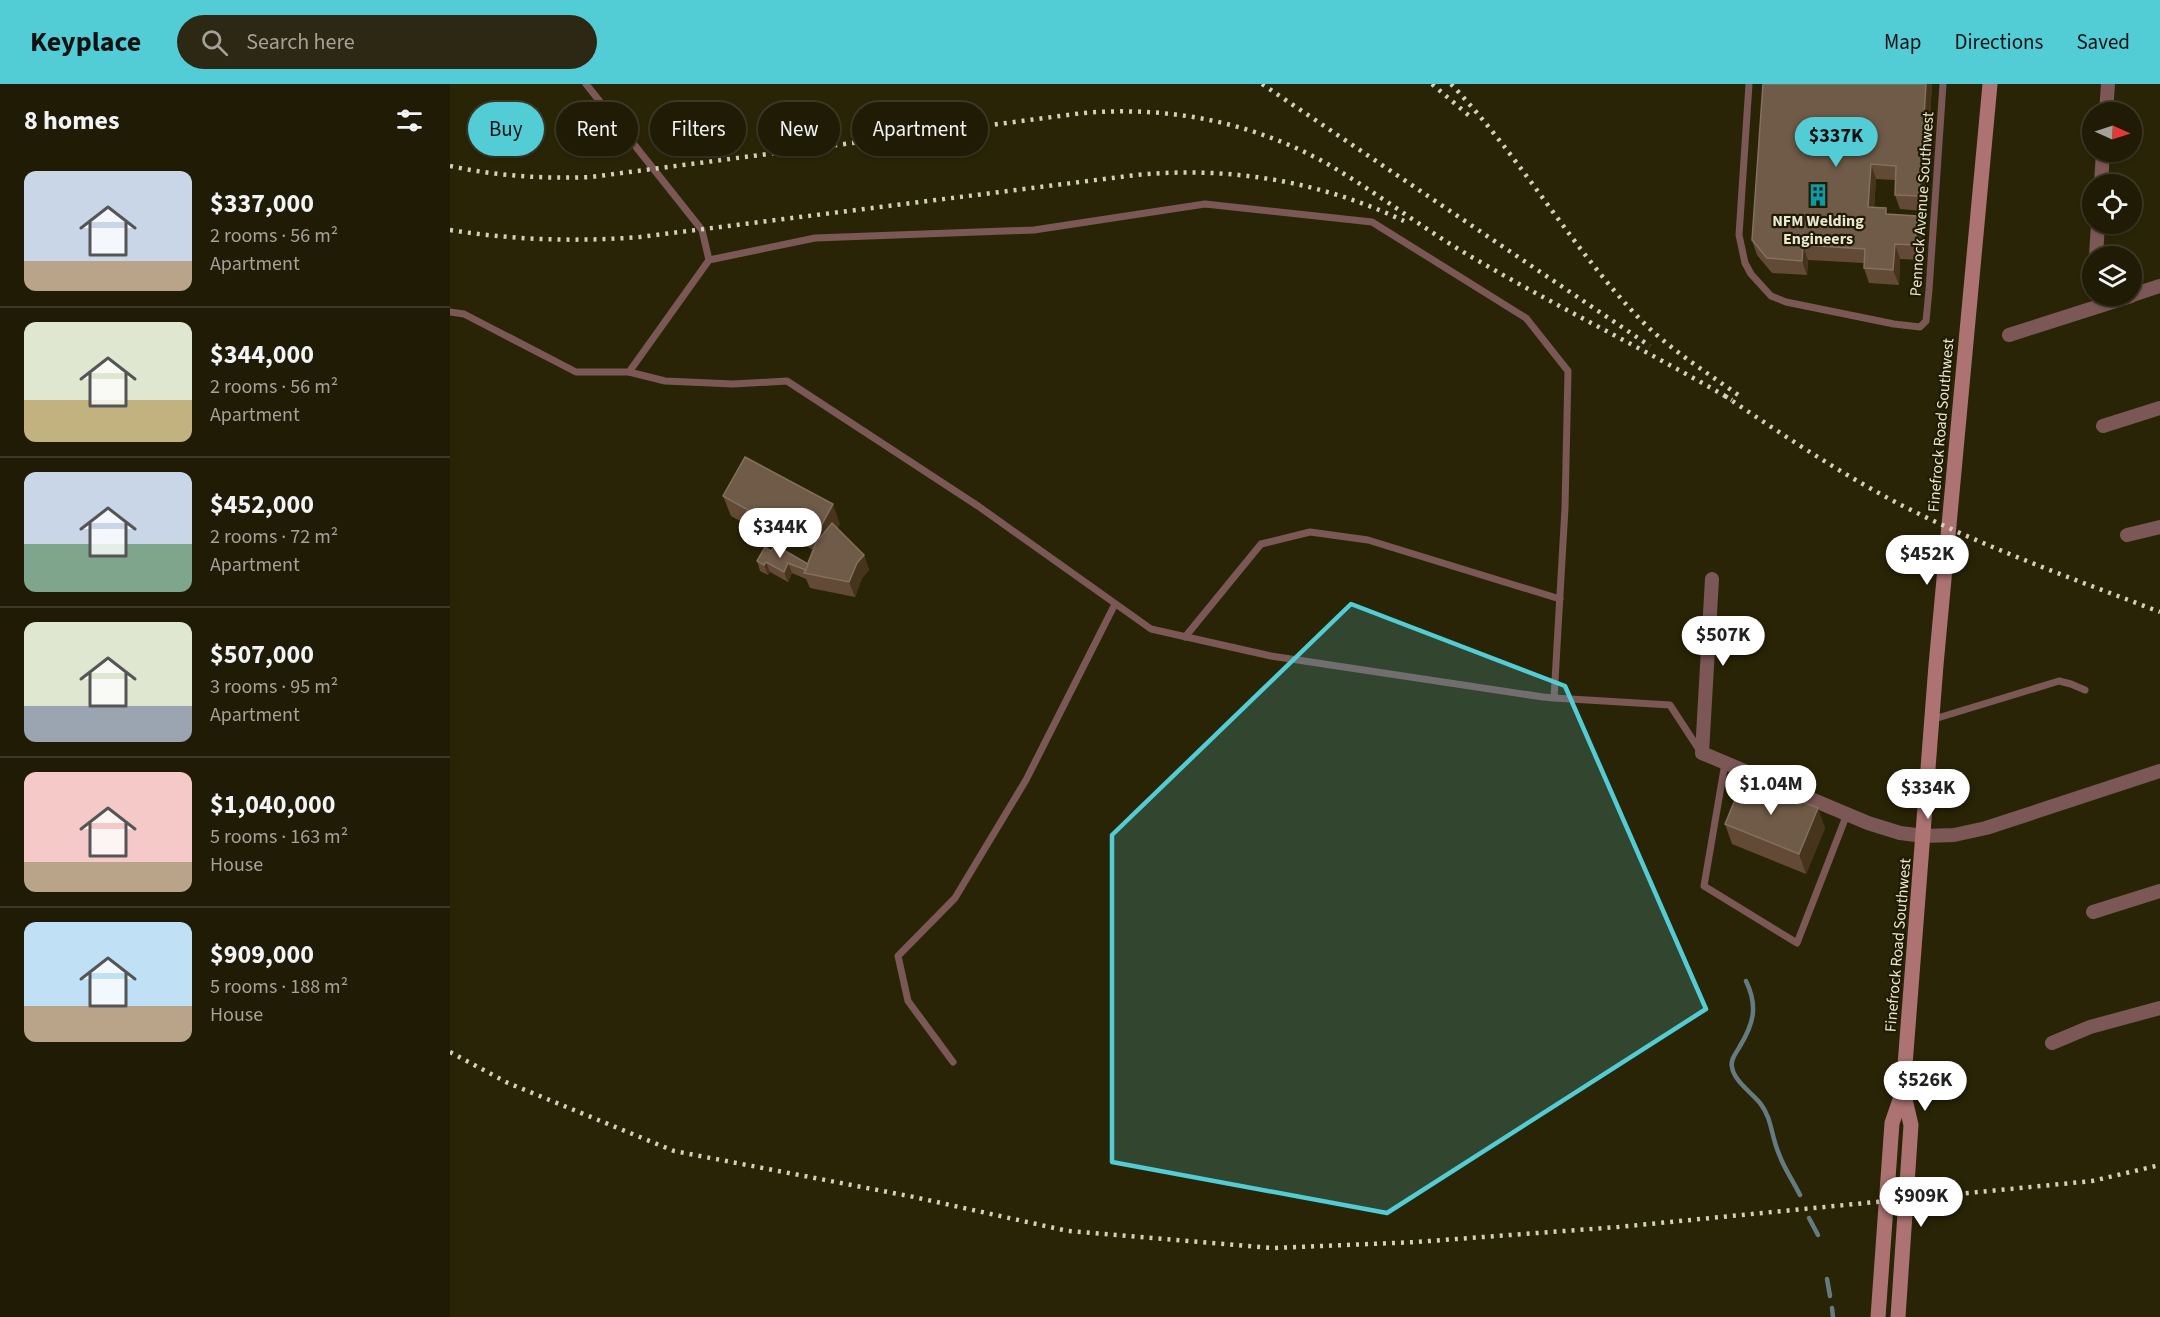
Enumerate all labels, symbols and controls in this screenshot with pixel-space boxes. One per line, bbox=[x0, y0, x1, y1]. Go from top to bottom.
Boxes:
search box bbox=[177, 15, 597, 69]
text: Keyplace bbox=[30, 22, 141, 62]
icon: search bbox=[198, 26, 231, 59]
text: Search here bbox=[246, 26, 355, 58]
text: Map bbox=[1884, 27, 1922, 57]
text: Directions bbox=[1955, 27, 2043, 57]
text: Saved bbox=[2076, 27, 2130, 57]
text: 8 homes bbox=[24, 102, 119, 139]
chip: Buy bbox=[468, 102, 544, 156]
chip: Rent bbox=[556, 102, 638, 156]
chip: Filters bbox=[650, 102, 746, 156]
chip: New bbox=[758, 102, 840, 156]
chip: Apartment bbox=[852, 102, 988, 156]
north arrow bbox=[2082, 102, 2142, 162]
map controls bbox=[2082, 102, 2142, 306]
icon: filters bbox=[393, 104, 426, 137]
street label: Pennock Avenue Southwest bbox=[1905, 110, 1939, 297]
pin: $337K bbox=[1794, 117, 1878, 168]
text: $337K bbox=[1809, 122, 1863, 150]
button: locate bbox=[2082, 174, 2142, 234]
building icon: NFM Welding Engineers bbox=[1805, 182, 1831, 208]
text: $337,000 bbox=[210, 185, 314, 222]
icon: home bbox=[72, 195, 144, 267]
place label: NFM Welding Engineers bbox=[1772, 210, 1864, 250]
text: 2 rooms · 56 m² bbox=[210, 222, 338, 250]
button: layers bbox=[2082, 246, 2142, 306]
text: Apartment bbox=[210, 250, 300, 278]
text: $344,000 bbox=[210, 336, 314, 373]
street label: Finefrock Road Southwest bbox=[1922, 337, 1960, 513]
icon: home bbox=[72, 346, 144, 418]
text: 2 rooms · 56 m² bbox=[210, 373, 338, 401]
text: Apartment bbox=[210, 401, 300, 429]
text: $452,000 bbox=[210, 486, 314, 523]
icon: home bbox=[72, 496, 144, 568]
pin: $344K bbox=[738, 508, 822, 559]
text: $344K bbox=[753, 513, 807, 541]
text: 2 rooms · 72 m² bbox=[210, 523, 338, 551]
pin: $452K bbox=[1885, 535, 1969, 586]
text: $452K bbox=[1900, 540, 1954, 568]
text: Apartment bbox=[210, 551, 300, 579]
pin: $507K bbox=[1681, 616, 1765, 667]
text: $507K bbox=[1696, 621, 1750, 649]
text: $507,000 bbox=[210, 636, 314, 673]
icon: home bbox=[72, 646, 144, 718]
text: 3 rooms · 95 m² bbox=[210, 673, 338, 701]
text: Apartment bbox=[210, 701, 300, 729]
pin: $1.04M bbox=[1722, 765, 1820, 816]
pin: $334K bbox=[1886, 769, 1970, 820]
text: $1.04M bbox=[1739, 770, 1803, 798]
text: $334K bbox=[1901, 774, 1955, 802]
text: $1,040,000 bbox=[210, 786, 335, 823]
icon: home bbox=[72, 796, 144, 868]
text: 5 rooms · 163 m² bbox=[210, 823, 348, 851]
text: House bbox=[210, 851, 263, 879]
street label: Finefrock Road Southwest bbox=[1879, 857, 1917, 1033]
text: $909,000 bbox=[210, 936, 314, 973]
icon: home bbox=[72, 946, 144, 1018]
text: 5 rooms · 188 m² bbox=[210, 973, 348, 1001]
text: House bbox=[210, 1001, 263, 1029]
pin: $526K bbox=[1883, 1061, 1967, 1112]
text: $526K bbox=[1898, 1066, 1952, 1094]
pin: $909K bbox=[1879, 1177, 1963, 1228]
text: $909K bbox=[1894, 1182, 1948, 1210]

